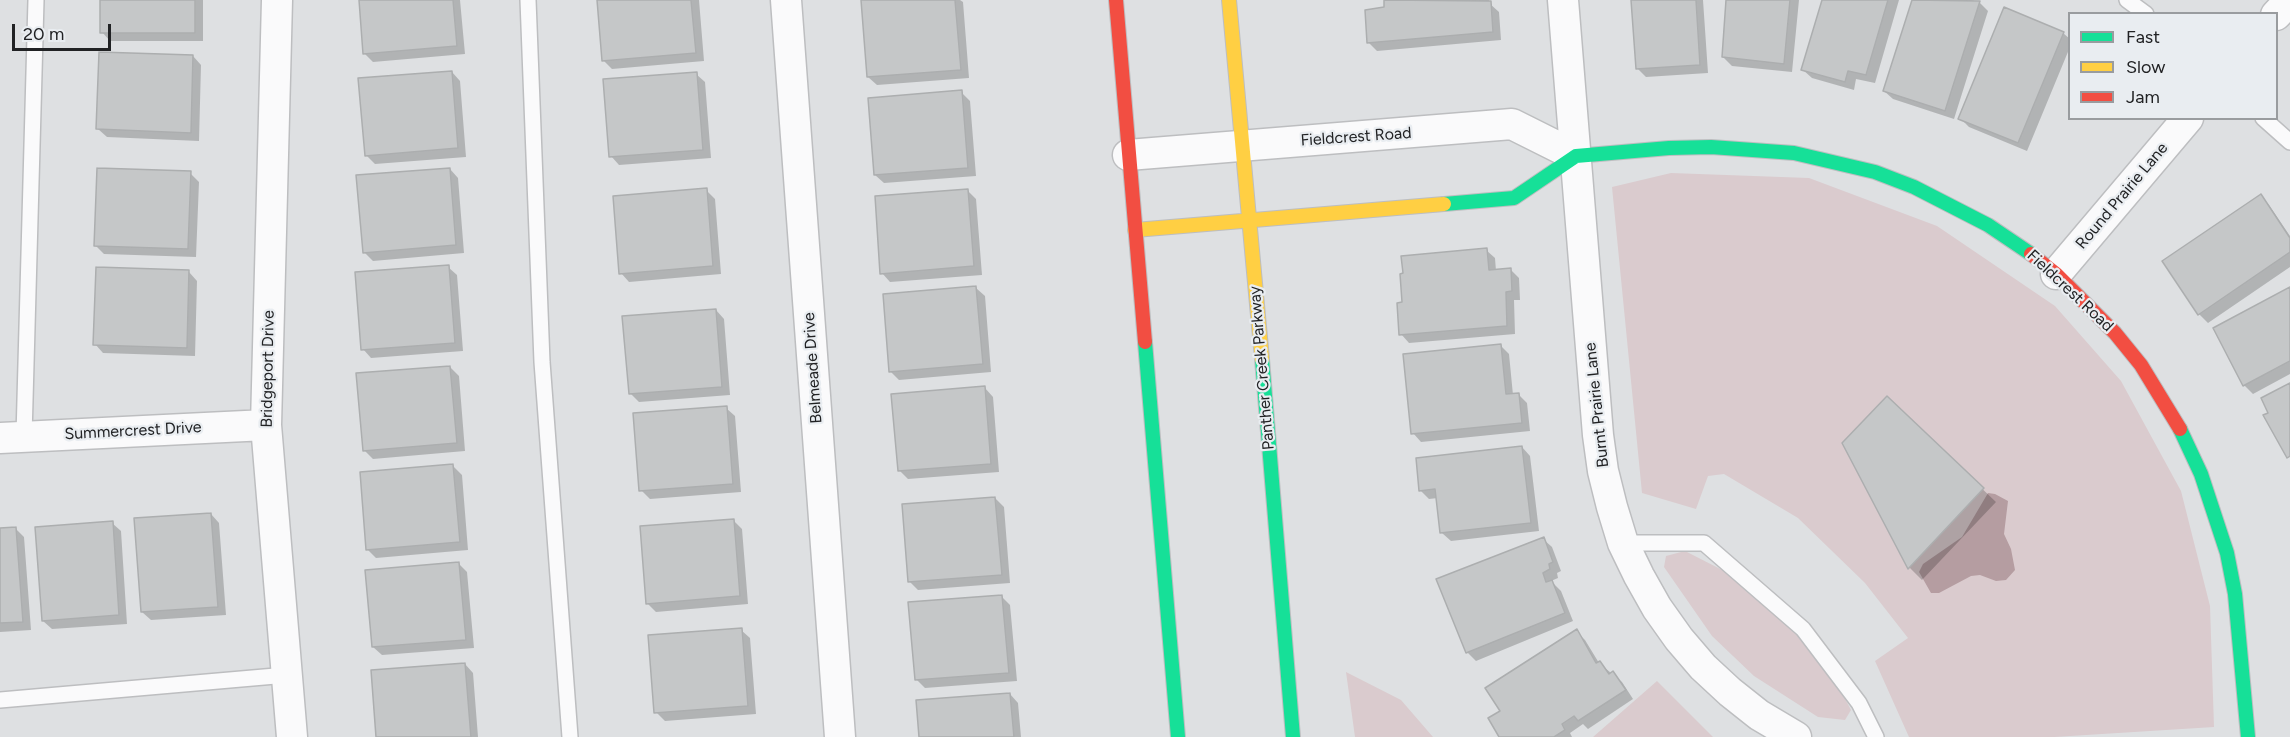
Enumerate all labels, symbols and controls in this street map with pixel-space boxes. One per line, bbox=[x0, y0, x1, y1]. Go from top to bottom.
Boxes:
scale bar bbox=[15, 12, 114, 50]
legend bbox=[2068, 12, 2278, 120]
text: 20 m bbox=[23, 23, 64, 45]
text: Fast bbox=[2126, 26, 2160, 48]
text: Slow bbox=[2126, 56, 2165, 78]
text: Jam bbox=[2126, 86, 2160, 108]
street label: Fieldcrest Road bbox=[1300, 124, 1412, 150]
street label: Round Prairie Lane bbox=[2072, 139, 2172, 253]
street label: Fieldcrest Road bbox=[2023, 246, 2117, 336]
street label: Panther Creek Parkway bbox=[1245, 285, 1279, 451]
street label: Bridgeport Drive bbox=[257, 310, 279, 428]
street label: Belmeade Drive bbox=[800, 312, 826, 424]
street label: Burnt Prairie Lane bbox=[1581, 342, 1613, 468]
street label: Summercrest Drive bbox=[64, 418, 202, 444]

